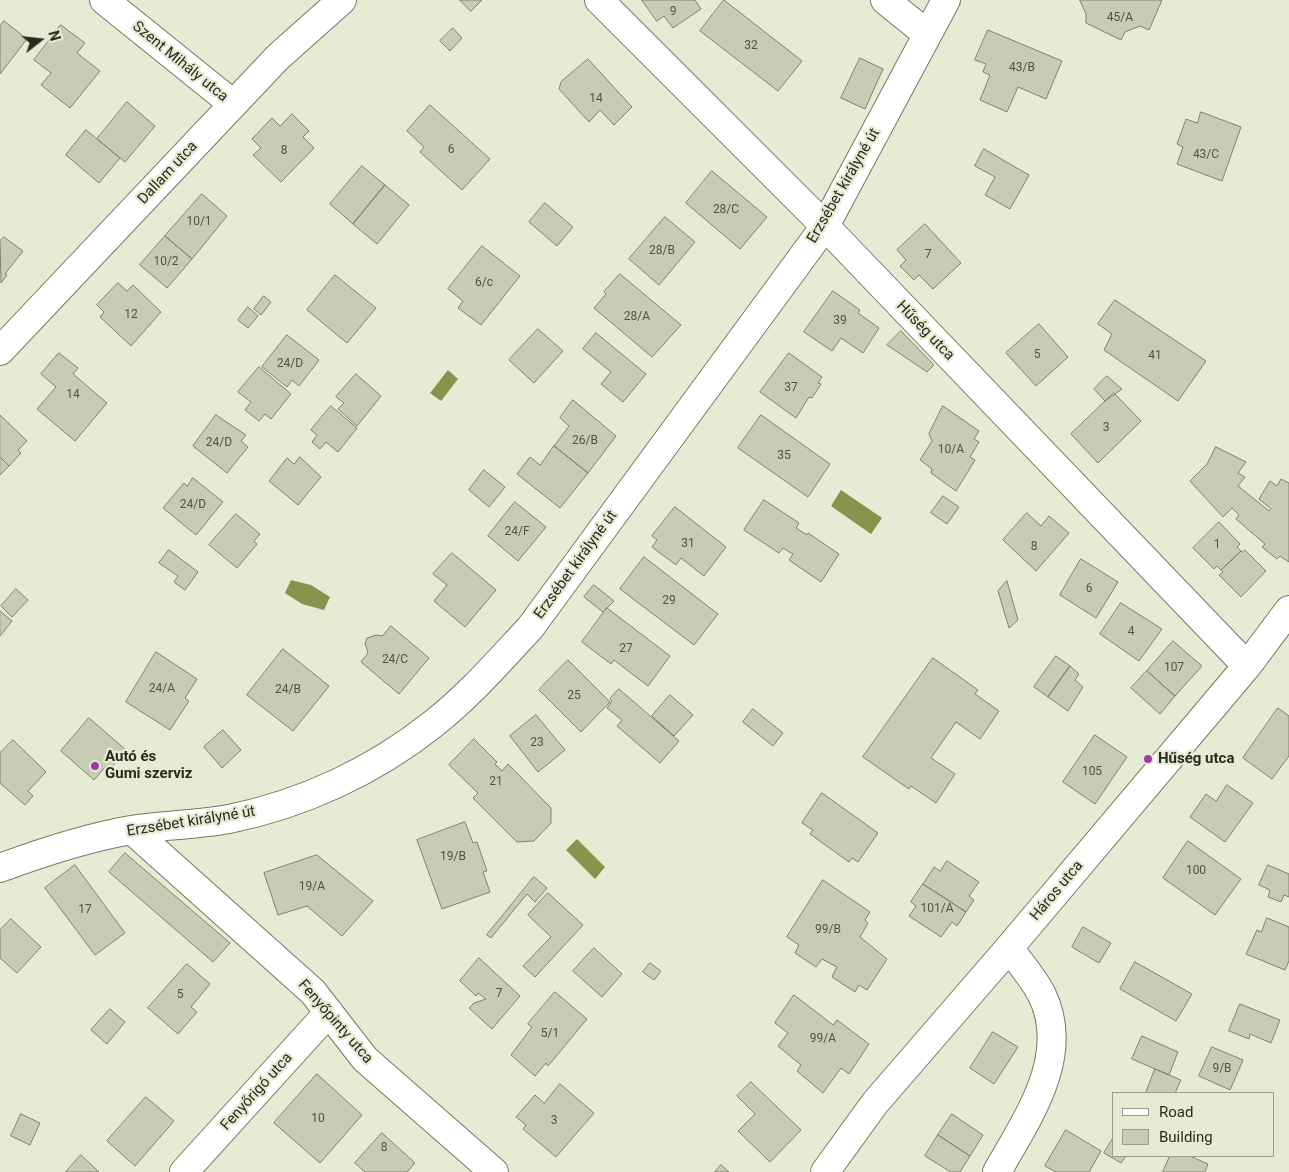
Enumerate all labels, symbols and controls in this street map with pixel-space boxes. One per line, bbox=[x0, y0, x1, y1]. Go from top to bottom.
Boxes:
house number: 9 bbox=[670, 5, 676, 19]
house number: 45/A bbox=[1107, 11, 1133, 25]
north arrow bbox=[15, 15, 65, 65]
street label: Szent Mihály utca bbox=[129, 18, 231, 106]
text: N bbox=[45, 29, 63, 43]
house number: 32 bbox=[744, 39, 758, 53]
house number: 43/B bbox=[1009, 61, 1035, 75]
house number: 14 bbox=[589, 92, 603, 106]
street label: Erzsébet királyné út bbox=[804, 125, 884, 247]
street label: Dallam utca bbox=[134, 138, 202, 208]
house number: 6 bbox=[448, 143, 454, 157]
house number: 8 bbox=[281, 144, 287, 158]
house number: 43/C bbox=[1193, 148, 1219, 162]
house number: 28/C bbox=[713, 203, 739, 217]
house number: 10/1 bbox=[186, 215, 212, 229]
house number: 28/B bbox=[649, 244, 675, 258]
house number: 7 bbox=[925, 248, 931, 262]
house number: 10/2 bbox=[153, 255, 179, 269]
house number: 6/c bbox=[475, 276, 493, 290]
street label: Hűség utca bbox=[892, 297, 958, 365]
house number: 12 bbox=[124, 308, 138, 322]
house number: 28/A bbox=[624, 310, 650, 324]
house number: 39 bbox=[833, 314, 847, 328]
house number: 5 bbox=[1034, 348, 1040, 362]
house number: 41 bbox=[1148, 349, 1162, 363]
house number: 24/D bbox=[277, 357, 303, 371]
house number: 37 bbox=[784, 381, 798, 395]
house number: 14 bbox=[66, 388, 80, 402]
house number: 3 bbox=[1103, 421, 1109, 435]
house number: 26/B bbox=[572, 434, 598, 448]
house number: 24/D bbox=[206, 436, 232, 450]
house number: 10/A bbox=[938, 443, 964, 457]
house number: 35 bbox=[777, 449, 791, 463]
house number: 24/D bbox=[180, 498, 206, 512]
street label: Erzsébet királyné út bbox=[531, 507, 621, 623]
house number: 24/F bbox=[504, 525, 530, 539]
house number: 31 bbox=[681, 537, 695, 551]
house number: 1 bbox=[1214, 538, 1220, 552]
house number: 8 bbox=[1031, 540, 1037, 554]
house number: 6 bbox=[1086, 582, 1092, 596]
house number: 29 bbox=[662, 594, 676, 608]
house number: 4 bbox=[1128, 625, 1134, 639]
house number: 27 bbox=[619, 642, 633, 656]
house number: 24/C bbox=[382, 653, 408, 667]
house number: 107 bbox=[1164, 661, 1184, 675]
house number: 24/A bbox=[149, 682, 175, 696]
house number: 24/B bbox=[275, 683, 301, 697]
house number: 25 bbox=[567, 689, 581, 703]
house number: 23 bbox=[530, 736, 544, 750]
place label: Autó és Gumi szerviz bbox=[105, 748, 192, 783]
place label: Hűség utca bbox=[1158, 750, 1234, 768]
marker: Hűség utca bbox=[1142, 753, 1154, 765]
marker: Autó és Gumi szerviz bbox=[89, 760, 101, 772]
house number: 105 bbox=[1082, 765, 1102, 779]
house number: 21 bbox=[489, 775, 503, 789]
street label: Erzsébet királyné út bbox=[125, 803, 257, 841]
house number: 19/B bbox=[440, 850, 466, 864]
street label: Háros utca bbox=[1027, 857, 1087, 925]
house number: 100 bbox=[1186, 864, 1206, 878]
house number: 19/A bbox=[299, 880, 325, 894]
house number: 101/A bbox=[920, 902, 954, 916]
house number: 17 bbox=[78, 903, 92, 917]
house number: 99/B bbox=[815, 923, 841, 937]
street label: Fenyőpinty utca bbox=[294, 976, 376, 1068]
house number: 7 bbox=[496, 987, 502, 1001]
house number: 5 bbox=[177, 988, 183, 1002]
house number: 5/1 bbox=[541, 1027, 559, 1041]
house number: 99/A bbox=[810, 1032, 836, 1046]
street label: Fenyőrigó utca bbox=[217, 1049, 297, 1135]
house number: 9/B bbox=[1212, 1062, 1232, 1076]
legend bbox=[1112, 1092, 1274, 1157]
text: Road bbox=[1159, 1103, 1193, 1121]
house number: 10 bbox=[311, 1112, 325, 1126]
house number: 3 bbox=[551, 1114, 557, 1128]
text: Building bbox=[1159, 1128, 1213, 1146]
house number: 8 bbox=[381, 1141, 387, 1155]

